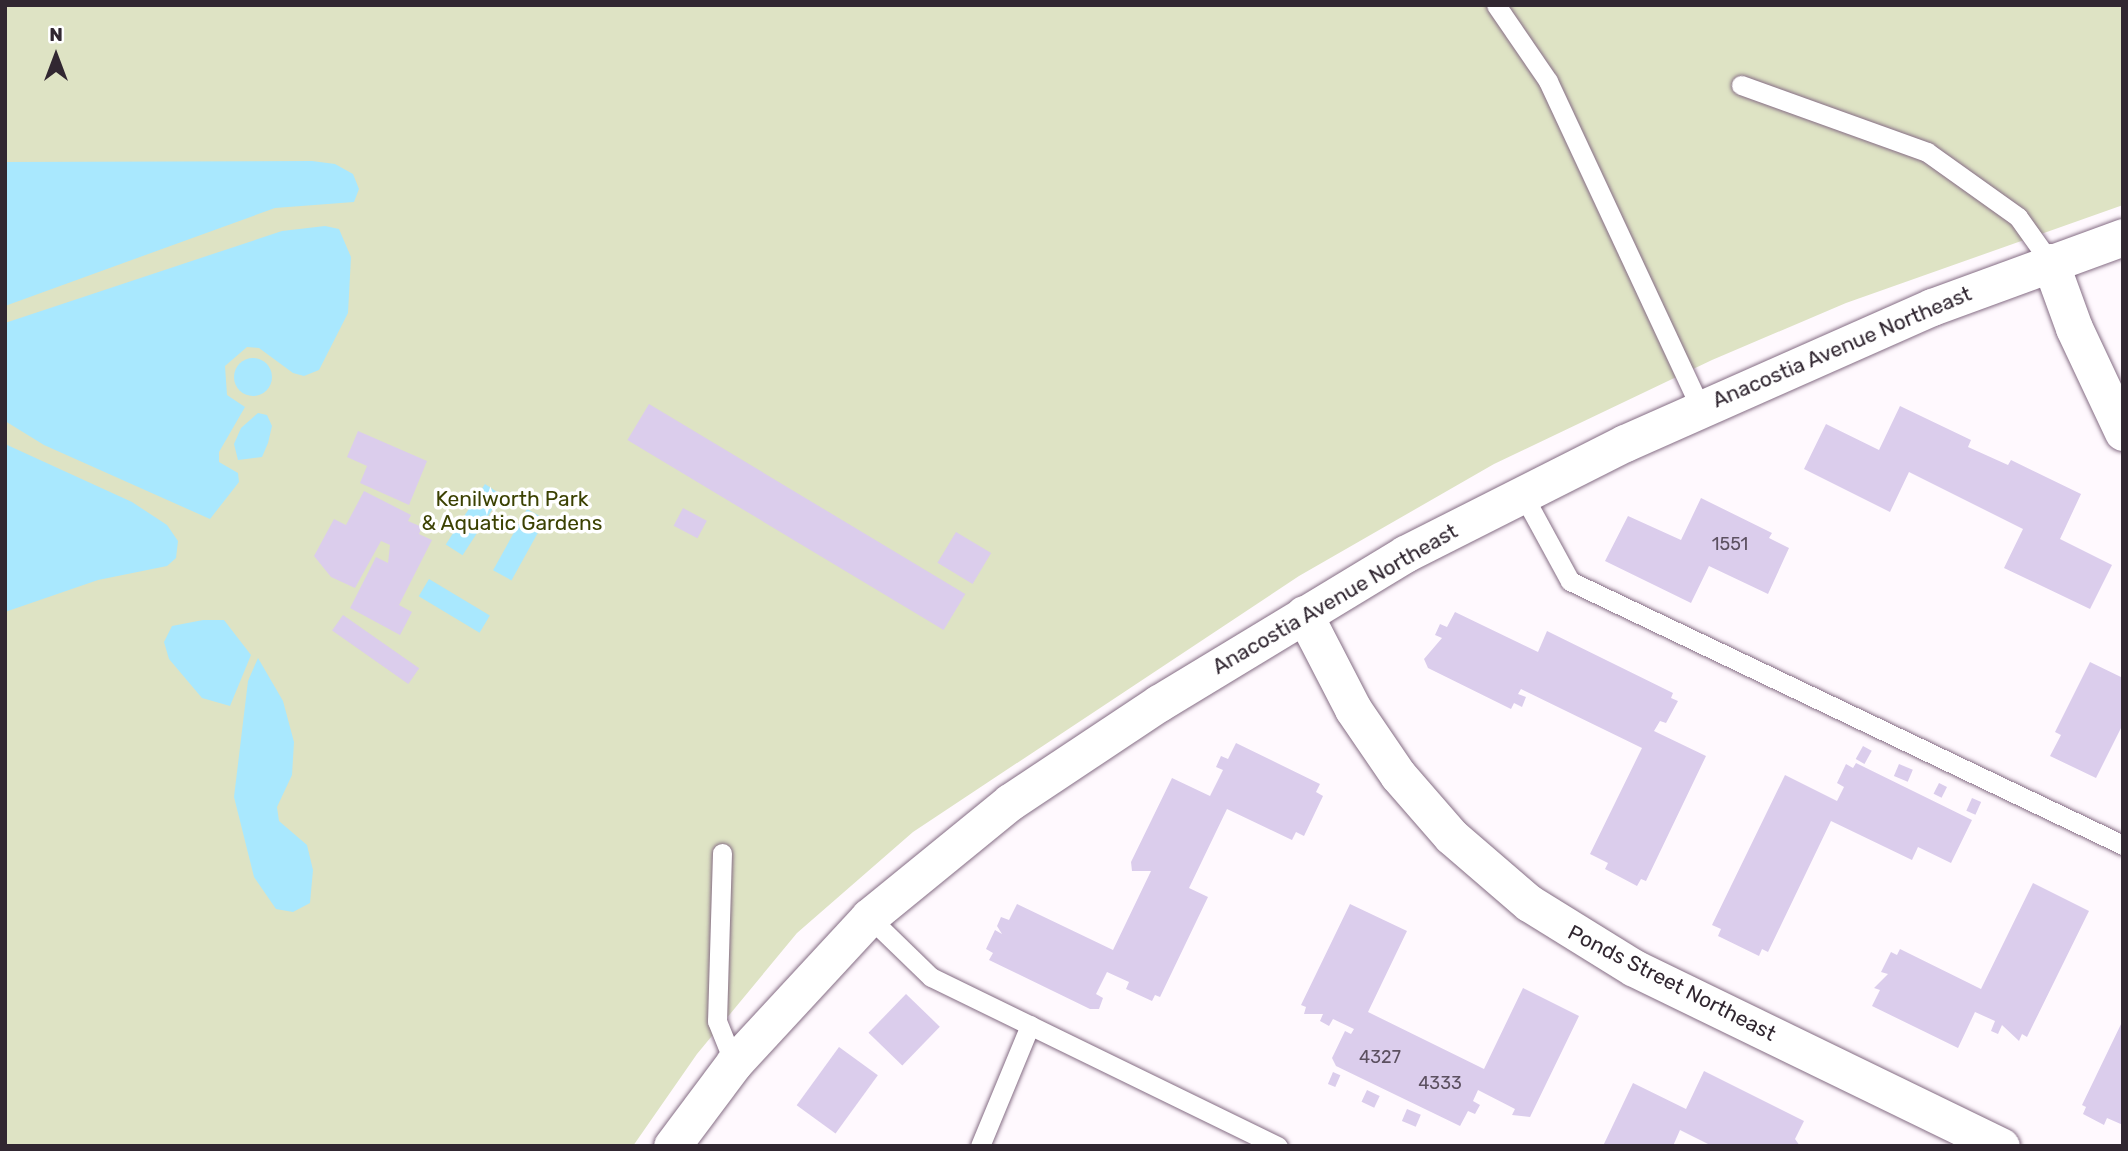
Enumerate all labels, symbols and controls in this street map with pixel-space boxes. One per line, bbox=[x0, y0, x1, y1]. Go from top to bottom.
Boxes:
north arrow bbox=[21, 21, 91, 91]
text: N bbox=[49, 23, 63, 46]
street label: Anacostia Avenue Northeast bbox=[1709, 281, 1975, 413]
park label: Kenilworth Park & Aquatic Gardens bbox=[421, 486, 603, 536]
street label: Anacostia Avenue Northeast bbox=[1208, 518, 1462, 680]
house number: 1551 bbox=[1712, 533, 1748, 555]
street label: Ponds Street Northeast bbox=[1564, 920, 1780, 1046]
house number: 4327 bbox=[1359, 1046, 1401, 1068]
house number: 4333 bbox=[1418, 1072, 1462, 1094]

